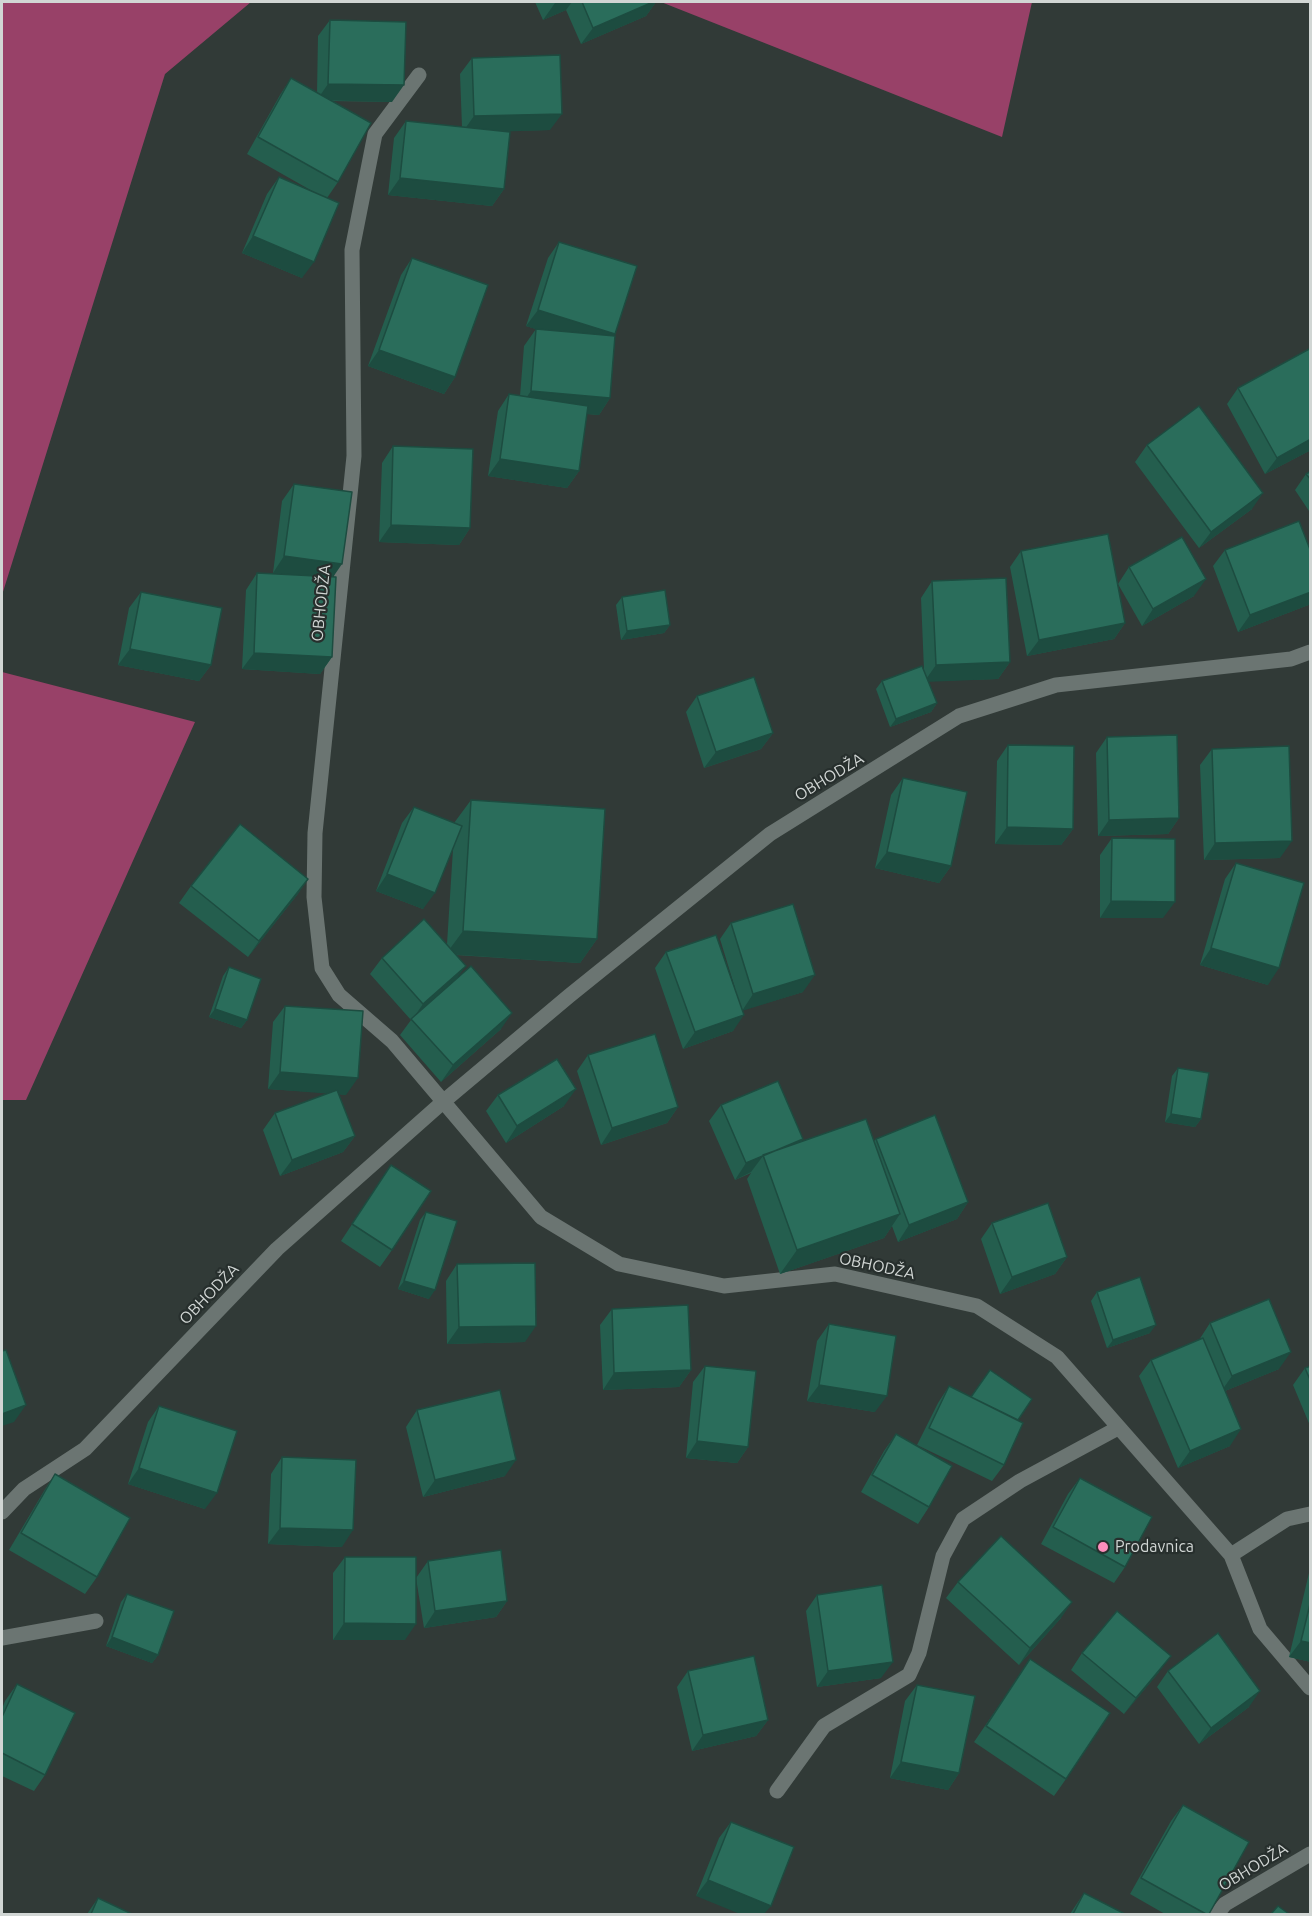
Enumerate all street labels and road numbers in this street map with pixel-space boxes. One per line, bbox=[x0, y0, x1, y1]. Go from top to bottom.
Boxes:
street label: OBHODŽA bbox=[307, 564, 335, 642]
street label: OBHODŽA bbox=[791, 749, 867, 805]
street label: OBHODŽA bbox=[837, 1249, 917, 1283]
street label: OBHODŽA bbox=[175, 1260, 243, 1328]
street label: OBHODŽA bbox=[1215, 1839, 1291, 1895]

